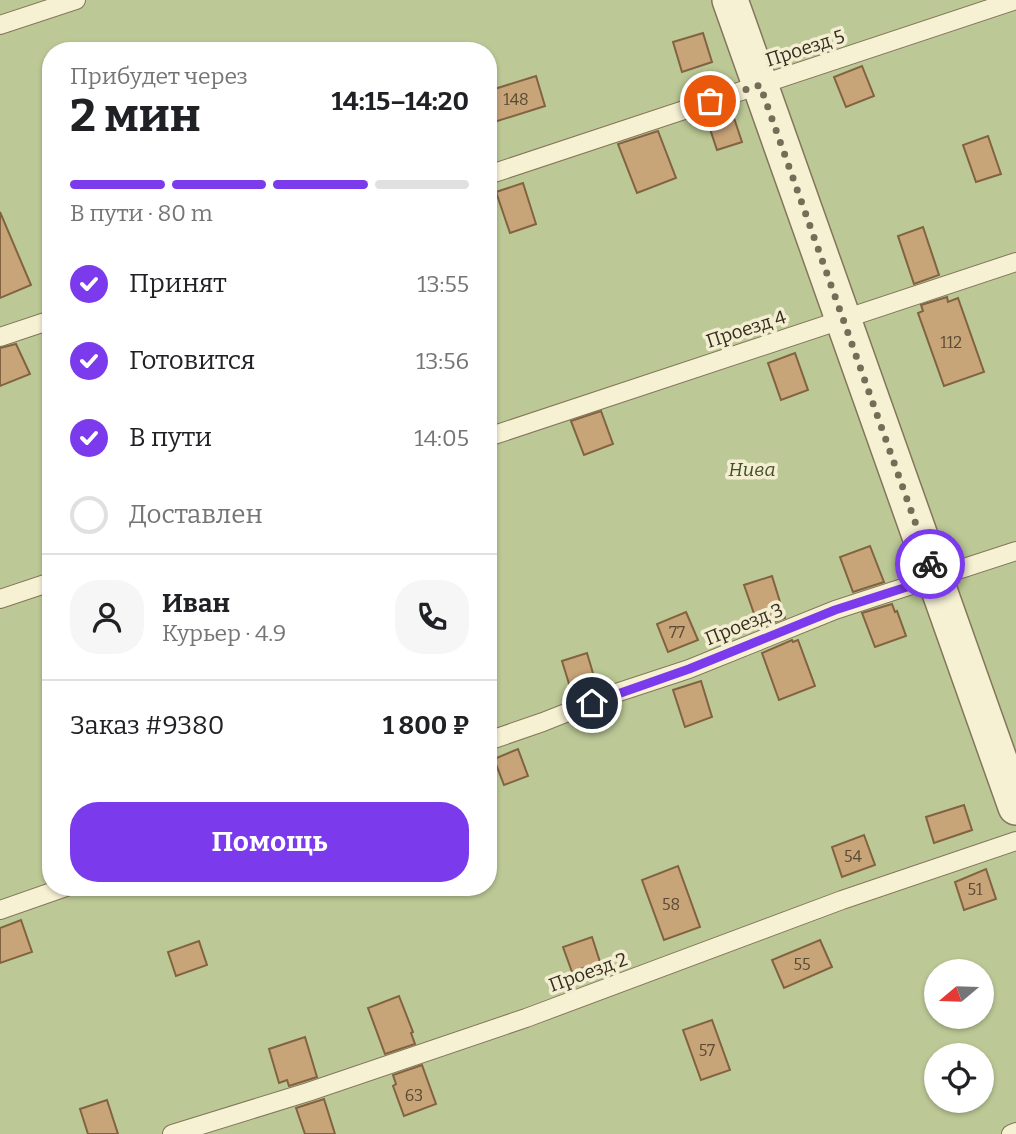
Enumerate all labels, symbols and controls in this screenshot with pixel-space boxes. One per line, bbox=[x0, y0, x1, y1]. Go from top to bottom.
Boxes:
street label: Проезд 5 bbox=[763, 24, 847, 72]
text: Прибудет через bbox=[70, 62, 248, 90]
pin bbox=[680, 71, 740, 131]
icon: bag bbox=[691, 82, 729, 120]
text: 14:15–14:20 bbox=[332, 86, 469, 117]
text: 2 мин bbox=[70, 88, 201, 143]
house number: 148 bbox=[503, 90, 529, 109]
text: В пути · 80 m bbox=[70, 199, 213, 227]
icon: check bbox=[70, 265, 108, 303]
text: Принят bbox=[129, 268, 227, 299]
text: 13:55 bbox=[417, 270, 469, 298]
street label: Проезд 4 bbox=[703, 305, 789, 353]
house number: 112 bbox=[940, 333, 962, 352]
icon: check bbox=[70, 342, 108, 380]
text: Готовится bbox=[129, 345, 255, 376]
text: 13:56 bbox=[416, 347, 469, 375]
icon: check bbox=[70, 419, 108, 457]
text: В пути bbox=[129, 422, 212, 453]
text: 14:05 bbox=[414, 424, 469, 452]
park label: Нива bbox=[728, 458, 776, 481]
text: Доставлен bbox=[129, 499, 263, 530]
courier bbox=[895, 529, 965, 599]
icon: bike bbox=[911, 545, 949, 583]
button: person bbox=[70, 580, 144, 654]
button: phone bbox=[395, 580, 469, 654]
text: Иван bbox=[162, 588, 230, 619]
street label: Проезд 3 bbox=[702, 598, 786, 650]
text: Курьер · 4.9 bbox=[162, 619, 286, 647]
house number: 77 bbox=[669, 623, 685, 642]
pin bbox=[562, 673, 622, 733]
icon: home bbox=[573, 684, 611, 722]
text: Заказ #9380 bbox=[70, 710, 224, 741]
text: 1 800 ₽ bbox=[383, 710, 469, 741]
button: Помощь bbox=[70, 802, 469, 882]
house number: 54 bbox=[844, 847, 863, 866]
house number: 51 bbox=[968, 880, 983, 899]
house number: 58 bbox=[662, 895, 680, 914]
street label: Проезд 2 bbox=[546, 947, 630, 997]
house number: 55 bbox=[793, 955, 811, 974]
north arrow bbox=[924, 959, 994, 1029]
map controls bbox=[924, 959, 994, 1113]
house number: 57 bbox=[699, 1041, 715, 1060]
button: locate bbox=[924, 1043, 994, 1113]
house number: 63 bbox=[405, 1086, 423, 1105]

